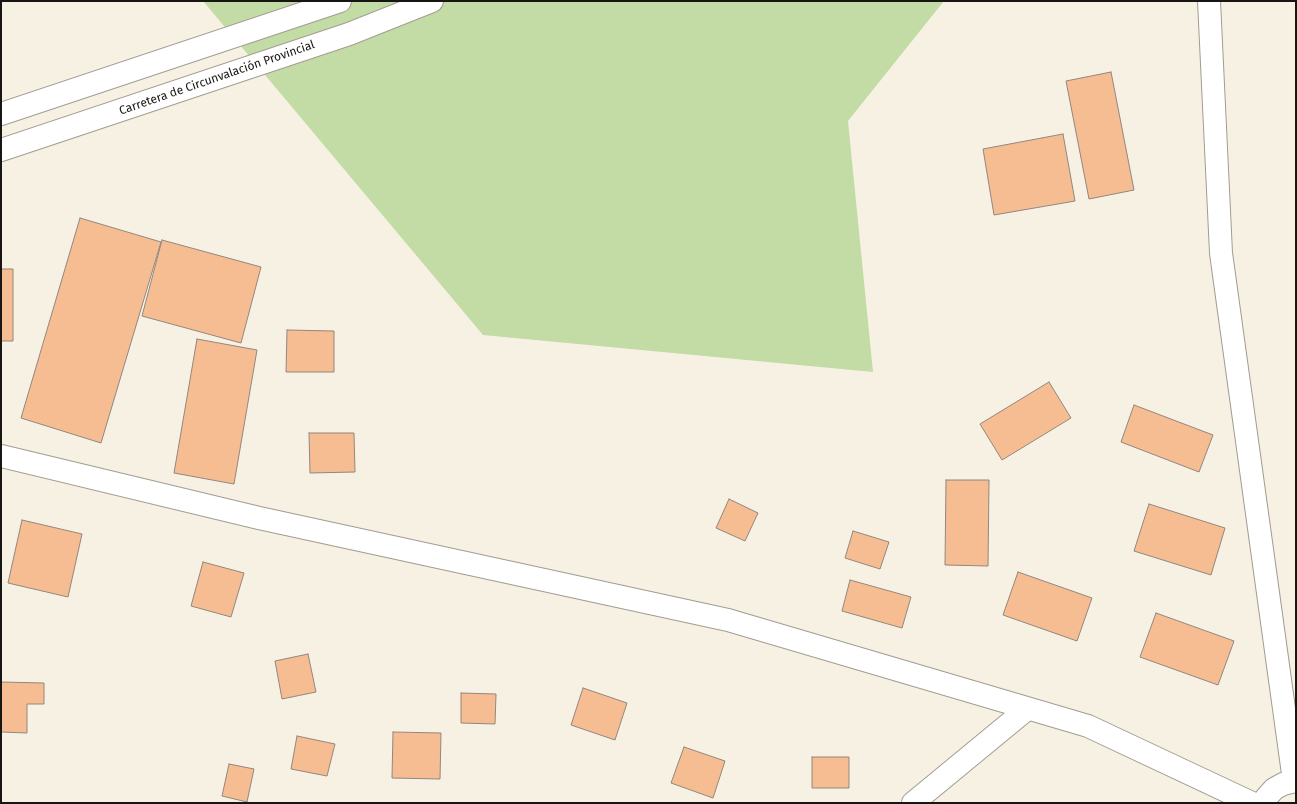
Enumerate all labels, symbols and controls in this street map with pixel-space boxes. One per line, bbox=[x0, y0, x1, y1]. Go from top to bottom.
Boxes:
street label: Carretera de Circunvalación Provincial bbox=[117, 38, 317, 118]

